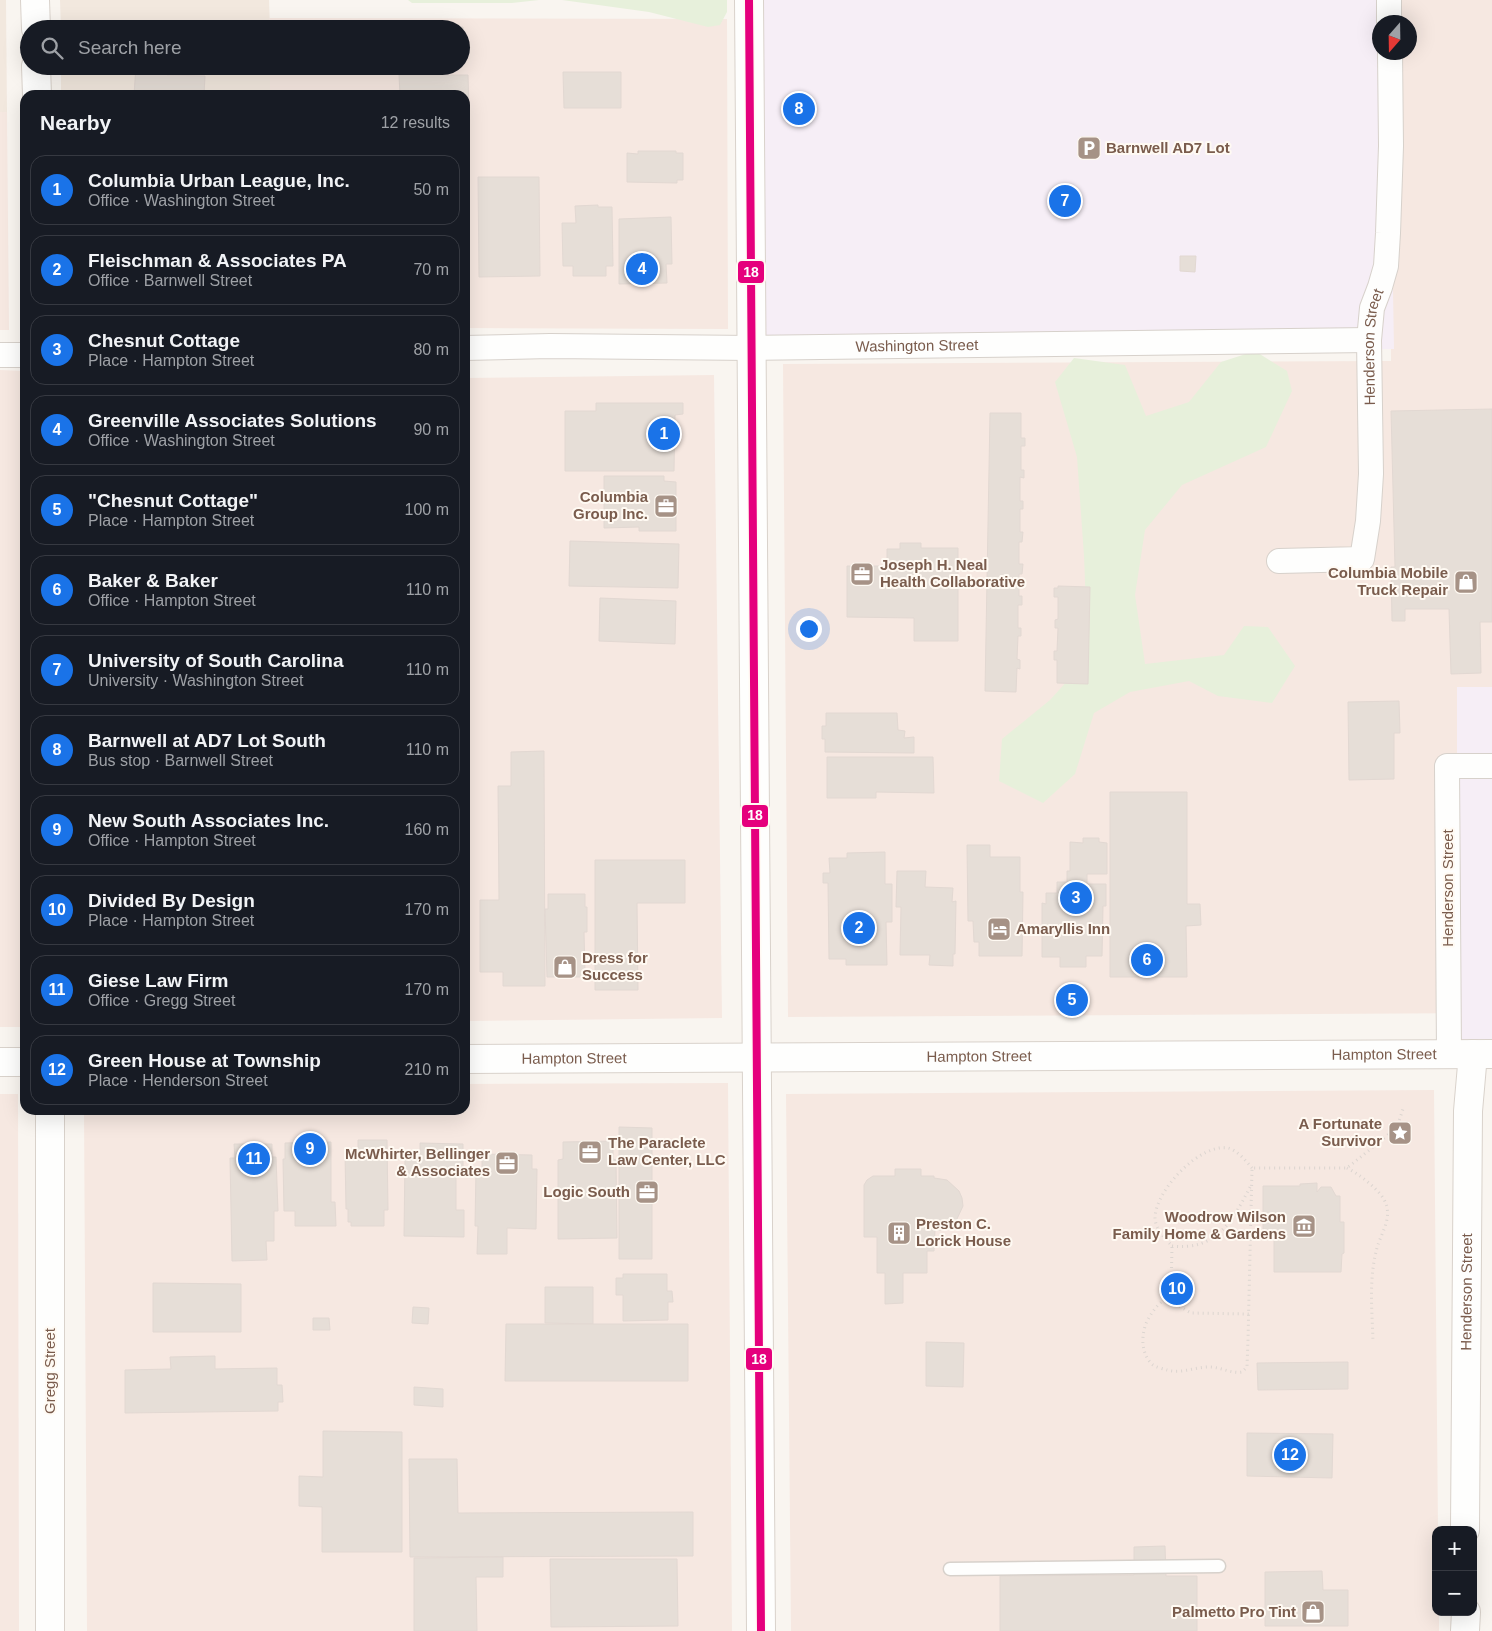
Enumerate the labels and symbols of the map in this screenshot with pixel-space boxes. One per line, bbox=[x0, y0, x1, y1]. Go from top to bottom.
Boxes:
north arrow bbox=[1372, 15, 1417, 60]
pin: 8 bbox=[783, 90, 815, 128]
parking icon: Barnwell AD7 Lot bbox=[1076, 135, 1102, 161]
place label: Barnwell AD7 Lot bbox=[1106, 139, 1230, 156]
pin: 7 bbox=[1049, 182, 1081, 220]
pin: 4 bbox=[626, 250, 658, 288]
line badge: 18 bbox=[737, 260, 765, 284]
text: 18 bbox=[743, 264, 759, 280]
street label: Henderson Street bbox=[1360, 285, 1387, 406]
street label: Washington Street bbox=[855, 336, 979, 355]
pin: 1 bbox=[648, 415, 680, 453]
place label: Columbia Group Inc. bbox=[573, 488, 649, 522]
office icon: Columbia Group Inc. bbox=[653, 493, 679, 519]
place label: Joseph H. Neal Health Collaborative bbox=[880, 556, 1025, 590]
office icon: Joseph H. Neal Health Collaborative bbox=[849, 561, 875, 587]
place label: Columbia Mobile Truck Repair bbox=[1328, 564, 1448, 598]
shop icon: Columbia Mobile Truck Repair bbox=[1453, 569, 1479, 595]
your location bbox=[796, 616, 822, 642]
line badge: 18 bbox=[741, 804, 769, 828]
text: 18 bbox=[747, 807, 763, 823]
street label: Henderson Street bbox=[1439, 828, 1456, 947]
pin: 3 bbox=[1060, 879, 1092, 917]
pin: 2 bbox=[843, 909, 875, 947]
hotel icon: Amaryllis Inn bbox=[986, 916, 1012, 942]
place label: Amaryllis Inn bbox=[1016, 920, 1110, 937]
pin: 6 bbox=[1131, 941, 1163, 979]
place label: Dress for Success bbox=[582, 949, 648, 983]
shop icon: Dress for Success bbox=[552, 954, 578, 980]
pin: 5 bbox=[1056, 981, 1088, 1019]
street label: Hampton Street bbox=[1331, 1045, 1437, 1063]
street label: Hampton Street bbox=[926, 1047, 1032, 1065]
street label: Hampton Street bbox=[521, 1049, 627, 1067]
place label: A Fortunate Survivor bbox=[1298, 1115, 1382, 1149]
place icon: A Fortunate Survivor bbox=[1387, 1120, 1413, 1146]
pin: 9 bbox=[294, 1130, 326, 1168]
place label: The Paraclete Law Center, LLC bbox=[608, 1134, 726, 1168]
office icon: The Paraclete Law Center, LLC bbox=[577, 1139, 603, 1165]
pin: 11 bbox=[238, 1140, 270, 1178]
place label: McWhirter, Bellinger & Associates bbox=[345, 1145, 490, 1179]
office icon: McWhirter, Bellinger & Associates bbox=[494, 1150, 520, 1176]
office icon: Logic South bbox=[634, 1179, 660, 1205]
place label: Logic South bbox=[543, 1183, 630, 1200]
place label: Woodrow Wilson Family Home & Gardens bbox=[1113, 1208, 1286, 1242]
museum icon: Woodrow Wilson Family Home & Gardens bbox=[1291, 1213, 1317, 1239]
place label: Preston C. Lorick House bbox=[916, 1215, 1011, 1249]
building icon: Preston C. Lorick House bbox=[886, 1220, 912, 1246]
street label: Henderson Street bbox=[1457, 1232, 1475, 1351]
pin: 10 bbox=[1161, 1270, 1193, 1308]
street label: Gregg Street bbox=[41, 1327, 58, 1414]
line badge: 18 bbox=[745, 1347, 773, 1371]
text: 18 bbox=[751, 1351, 767, 1367]
pin: 12 bbox=[1274, 1436, 1306, 1474]
shop icon: Palmetto Pro Tint bbox=[1300, 1599, 1326, 1625]
place label: Palmetto Pro Tint bbox=[1172, 1603, 1296, 1620]

